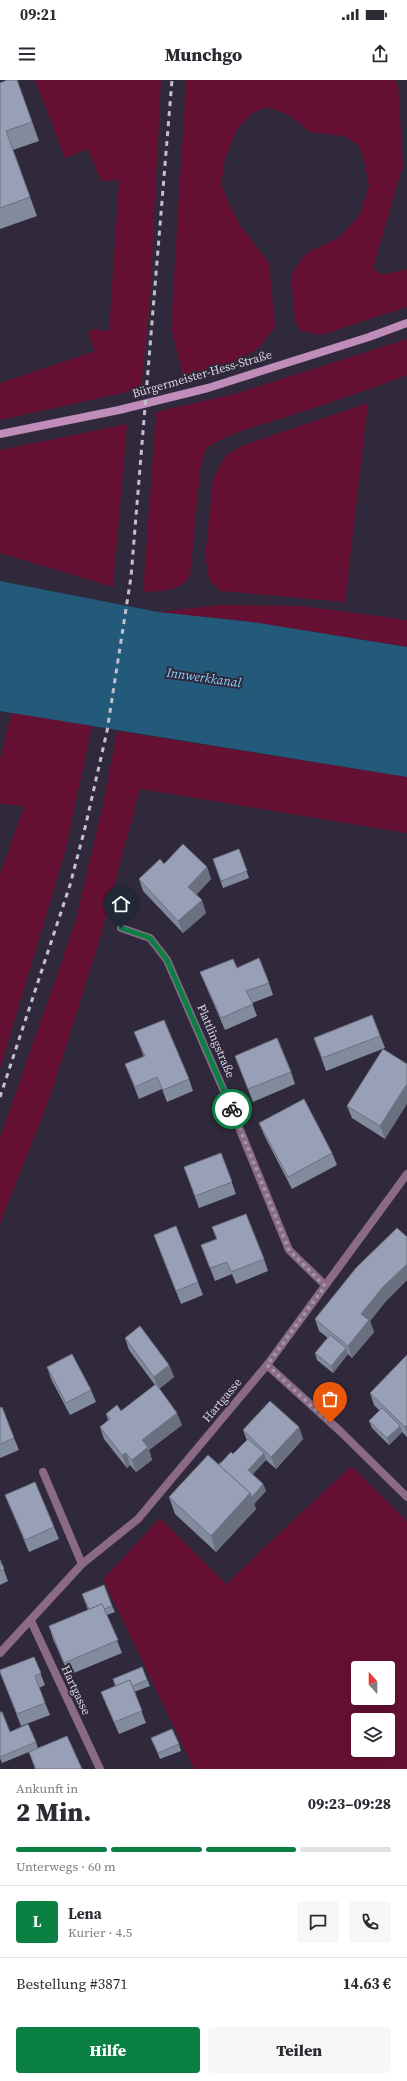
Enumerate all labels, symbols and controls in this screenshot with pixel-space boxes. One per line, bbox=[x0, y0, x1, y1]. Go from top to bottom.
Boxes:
text: 09:21 bbox=[20, 4, 57, 25]
text: Munchgo bbox=[165, 42, 242, 67]
icon: menu bbox=[16, 43, 38, 65]
icon: share bbox=[369, 43, 391, 65]
street label: Bürgermeister-Hess-Straße bbox=[130, 346, 274, 402]
water label: Innwerkkanal bbox=[164, 664, 243, 691]
pin bbox=[104, 887, 138, 928]
icon: home bbox=[110, 893, 132, 915]
street label: Plattlingstraße bbox=[193, 1002, 239, 1080]
courier bbox=[212, 1089, 252, 1129]
icon: bike bbox=[221, 1098, 243, 1120]
street label: Hartgasse bbox=[199, 1375, 245, 1425]
pin bbox=[313, 1382, 347, 1423]
icon: bag bbox=[319, 1388, 341, 1410]
north arrow bbox=[351, 1661, 395, 1705]
map controls bbox=[351, 1661, 395, 1757]
street label: Hartgasse bbox=[58, 1663, 94, 1717]
button: layers bbox=[351, 1713, 395, 1757]
text: Ankunft in bbox=[16, 1780, 78, 1797]
text: 09:23–09:28 bbox=[308, 1793, 391, 1814]
text: 2 Min. bbox=[16, 1794, 91, 1830]
text: Unterwegs · 60 m bbox=[16, 1858, 116, 1875]
button: chat bbox=[297, 1901, 339, 1943]
button: phone bbox=[349, 1901, 391, 1943]
text: Lena bbox=[68, 1903, 102, 1924]
text: L bbox=[33, 1911, 41, 1932]
text: Kurier · 4.5 bbox=[68, 1924, 132, 1941]
text: Bestellung #3871 bbox=[16, 1973, 128, 1994]
text: 14.63 € bbox=[343, 1973, 391, 1994]
button: Hilfe bbox=[16, 2027, 200, 2073]
button: Teilen bbox=[208, 2027, 391, 2073]

